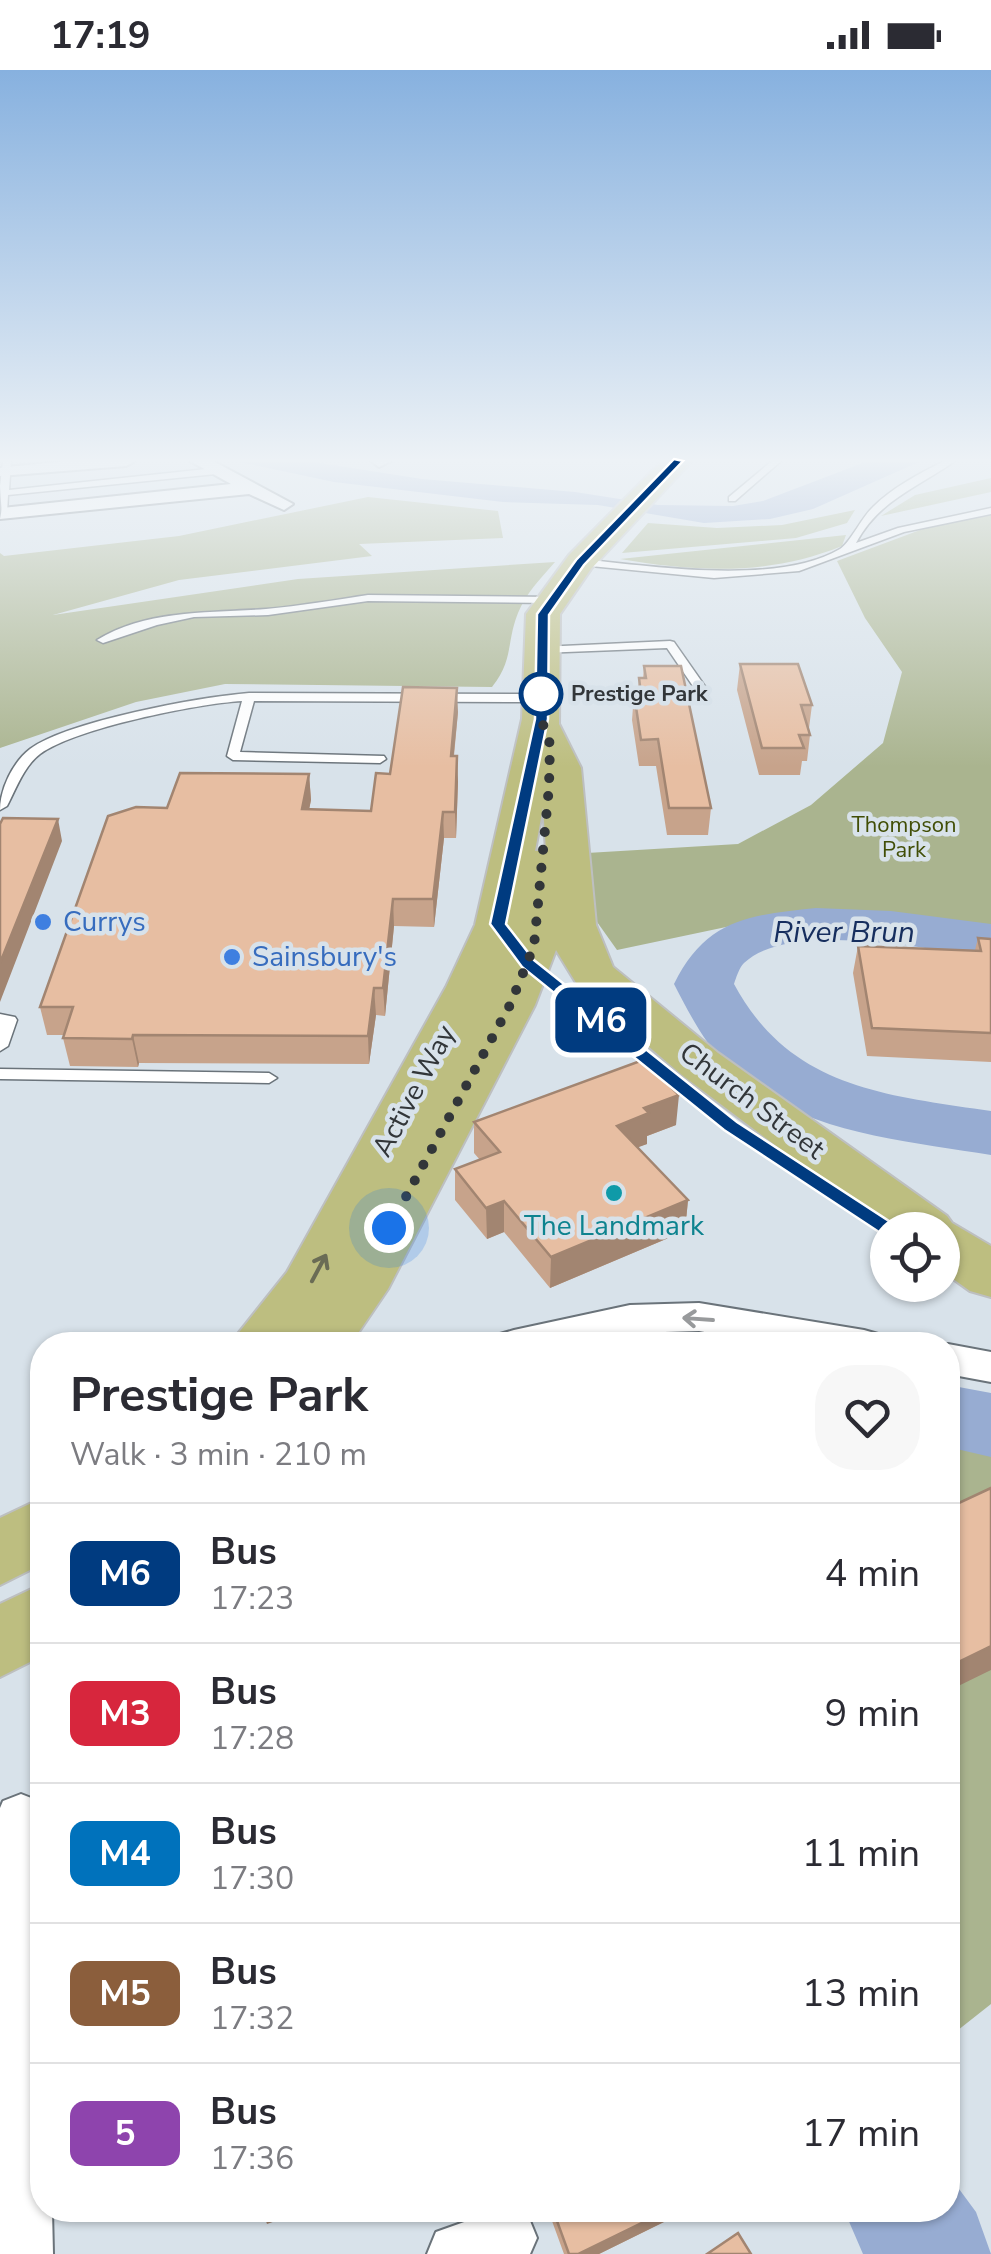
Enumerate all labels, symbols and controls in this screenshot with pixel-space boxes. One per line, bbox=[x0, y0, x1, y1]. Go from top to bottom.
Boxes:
text: 17:19 bbox=[50, 10, 151, 61]
marker: Prestige Park bbox=[520, 673, 562, 715]
place label: Prestige Park bbox=[571, 679, 709, 709]
park label: Thompson Park bbox=[852, 810, 956, 865]
place label: Currys bbox=[63, 903, 146, 941]
marker: Currys bbox=[32, 911, 54, 933]
water label: River Brun bbox=[773, 912, 915, 953]
place label: Sainsbury's bbox=[252, 938, 397, 976]
marker: Sainsbury's bbox=[221, 946, 243, 968]
line badge: M6 bbox=[556, 988, 646, 1052]
text: M6 bbox=[575, 997, 627, 1044]
street label: Active Way bbox=[363, 1018, 465, 1164]
street label: Church Street bbox=[672, 1034, 833, 1168]
marker: The Landmark bbox=[603, 1182, 625, 1204]
your location bbox=[364, 1203, 414, 1253]
place label: The Landmark bbox=[524, 1207, 705, 1245]
map controls bbox=[870, 1212, 960, 1302]
button: locate bbox=[870, 1212, 960, 1302]
one-way arrow bbox=[310, 1254, 329, 1284]
one-way arrow bbox=[683, 1309, 715, 1328]
text: Prestige Park bbox=[70, 1362, 368, 1428]
button: heart bbox=[815, 1365, 920, 1470]
text: Walk · 3 min · 210 m bbox=[70, 1433, 367, 1476]
text: Bus bbox=[210, 1526, 277, 1577]
text: 4 min bbox=[825, 1548, 920, 1599]
text: M6 bbox=[99, 1550, 151, 1597]
text: 17:23 bbox=[210, 1577, 294, 1620]
text: Bus bbox=[210, 1666, 277, 1717]
text: 9 min bbox=[825, 1688, 920, 1739]
text: M3 bbox=[99, 1690, 151, 1737]
text: 17:28 bbox=[210, 1717, 294, 1760]
text: Bus bbox=[210, 1806, 277, 1857]
text: 11 min bbox=[802, 1828, 920, 1879]
text: M4 bbox=[99, 1830, 151, 1877]
text: 17:30 bbox=[210, 1857, 294, 1900]
text: Bus bbox=[210, 1946, 277, 1997]
text: 13 min bbox=[802, 1968, 920, 2019]
text: M5 bbox=[99, 1970, 151, 2017]
text: 17:32 bbox=[210, 1997, 294, 2040]
text: Bus bbox=[210, 2086, 277, 2137]
text: 17 min bbox=[802, 2108, 920, 2159]
text: 5 bbox=[114, 2110, 136, 2157]
text: 17:36 bbox=[210, 2137, 294, 2180]

